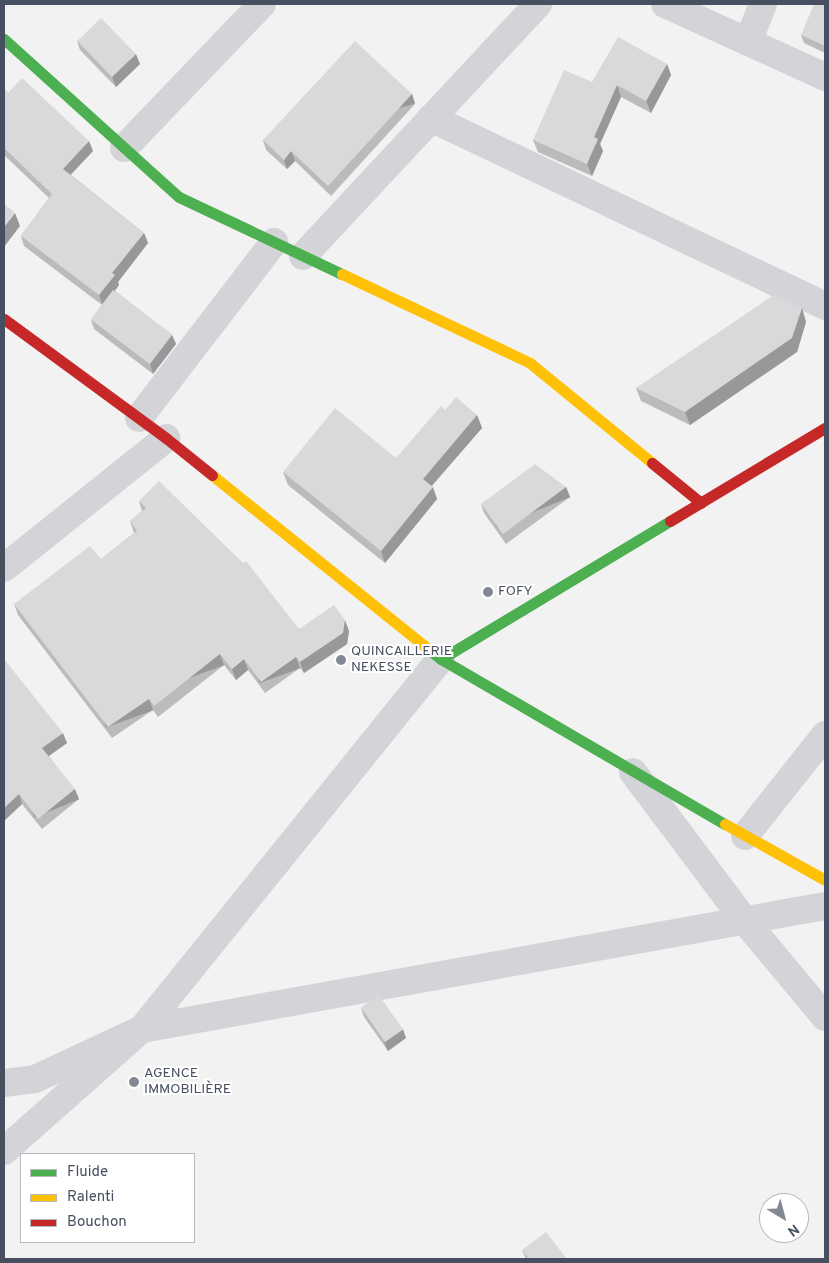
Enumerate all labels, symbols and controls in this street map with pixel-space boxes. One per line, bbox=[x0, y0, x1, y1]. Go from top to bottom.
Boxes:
place label: FOFY bbox=[498, 584, 533, 600]
marker: FOFY bbox=[482, 586, 494, 598]
place label: QUINCAILLERIE NEKESSE bbox=[351, 644, 452, 676]
marker: QUINCAILLERIE NEKESSE bbox=[335, 654, 347, 666]
place label: AGENCE IMMOBILIÈRE bbox=[144, 1066, 231, 1098]
marker: AGENCE IMMOBILIÈRE bbox=[128, 1076, 140, 1088]
legend bbox=[20, 1153, 195, 1243]
text: Fluide bbox=[67, 1163, 108, 1182]
text: Ralenti bbox=[67, 1188, 114, 1207]
north arrow bbox=[759, 1193, 809, 1243]
text: Bouchon bbox=[67, 1213, 127, 1232]
text: N bbox=[784, 1220, 802, 1239]

